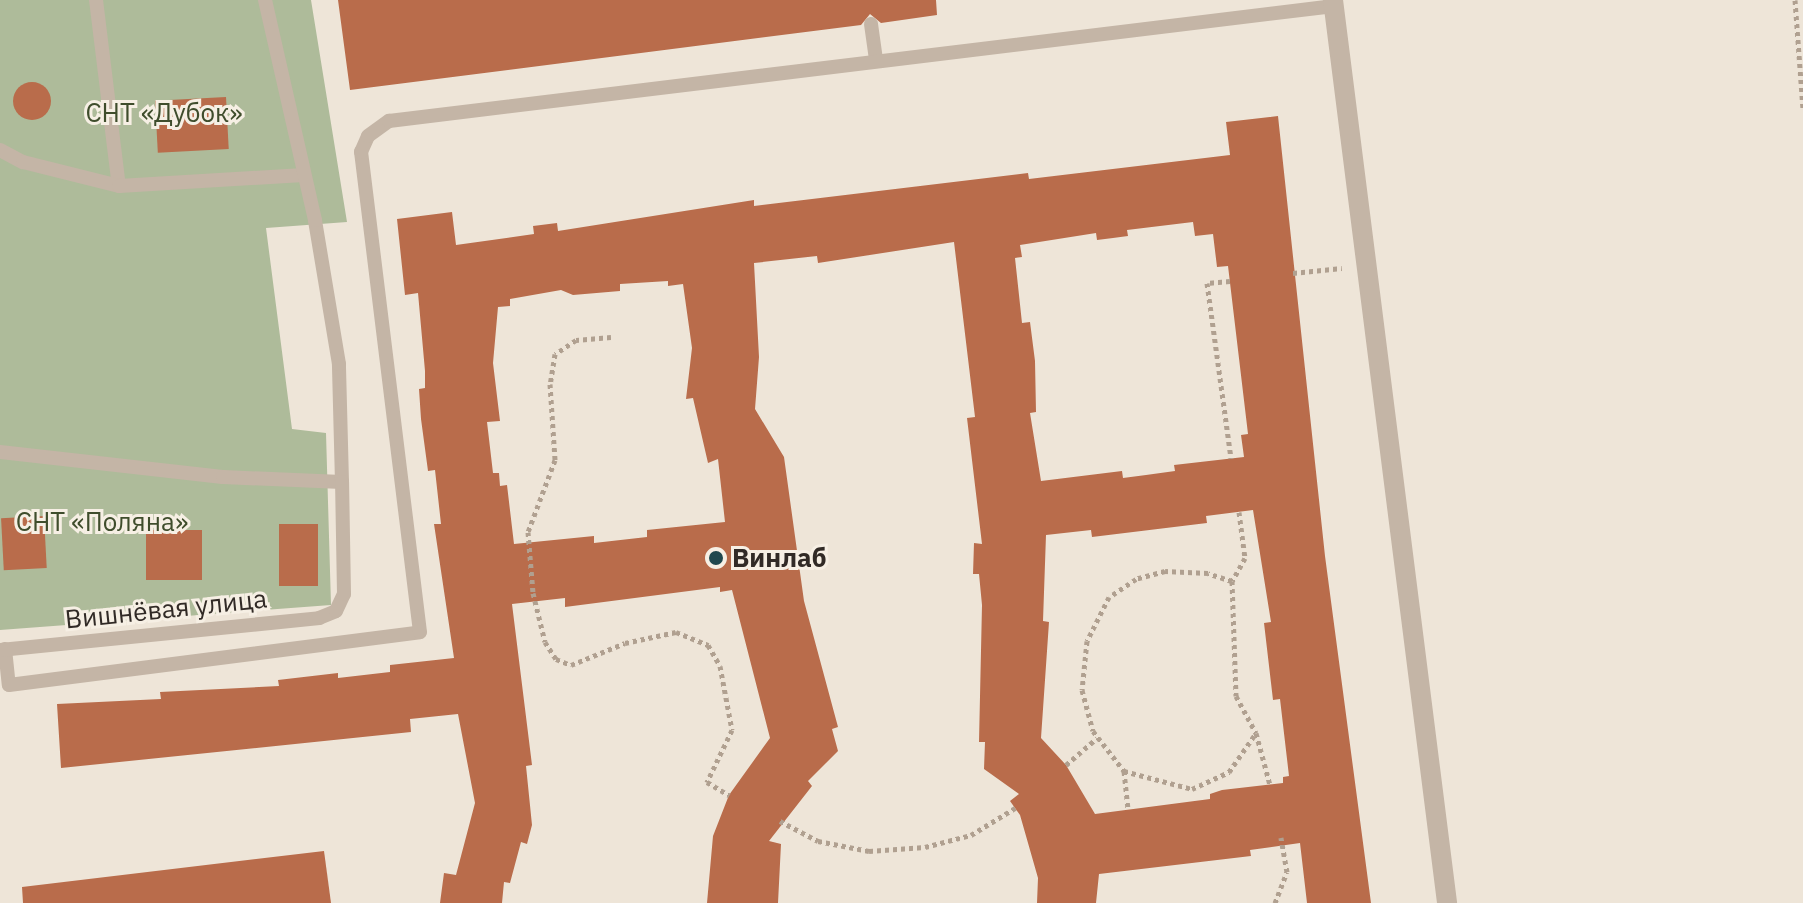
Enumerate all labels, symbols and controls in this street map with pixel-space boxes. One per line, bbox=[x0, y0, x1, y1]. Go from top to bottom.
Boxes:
park label: СНТ «Дубок» bbox=[85, 97, 243, 129]
park label: СНТ «Поляна» bbox=[16, 506, 188, 538]
place label: Винлаб bbox=[732, 542, 826, 574]
marker: Винлаб bbox=[707, 549, 725, 567]
street label: Вишнёвая улица bbox=[63, 583, 269, 635]

